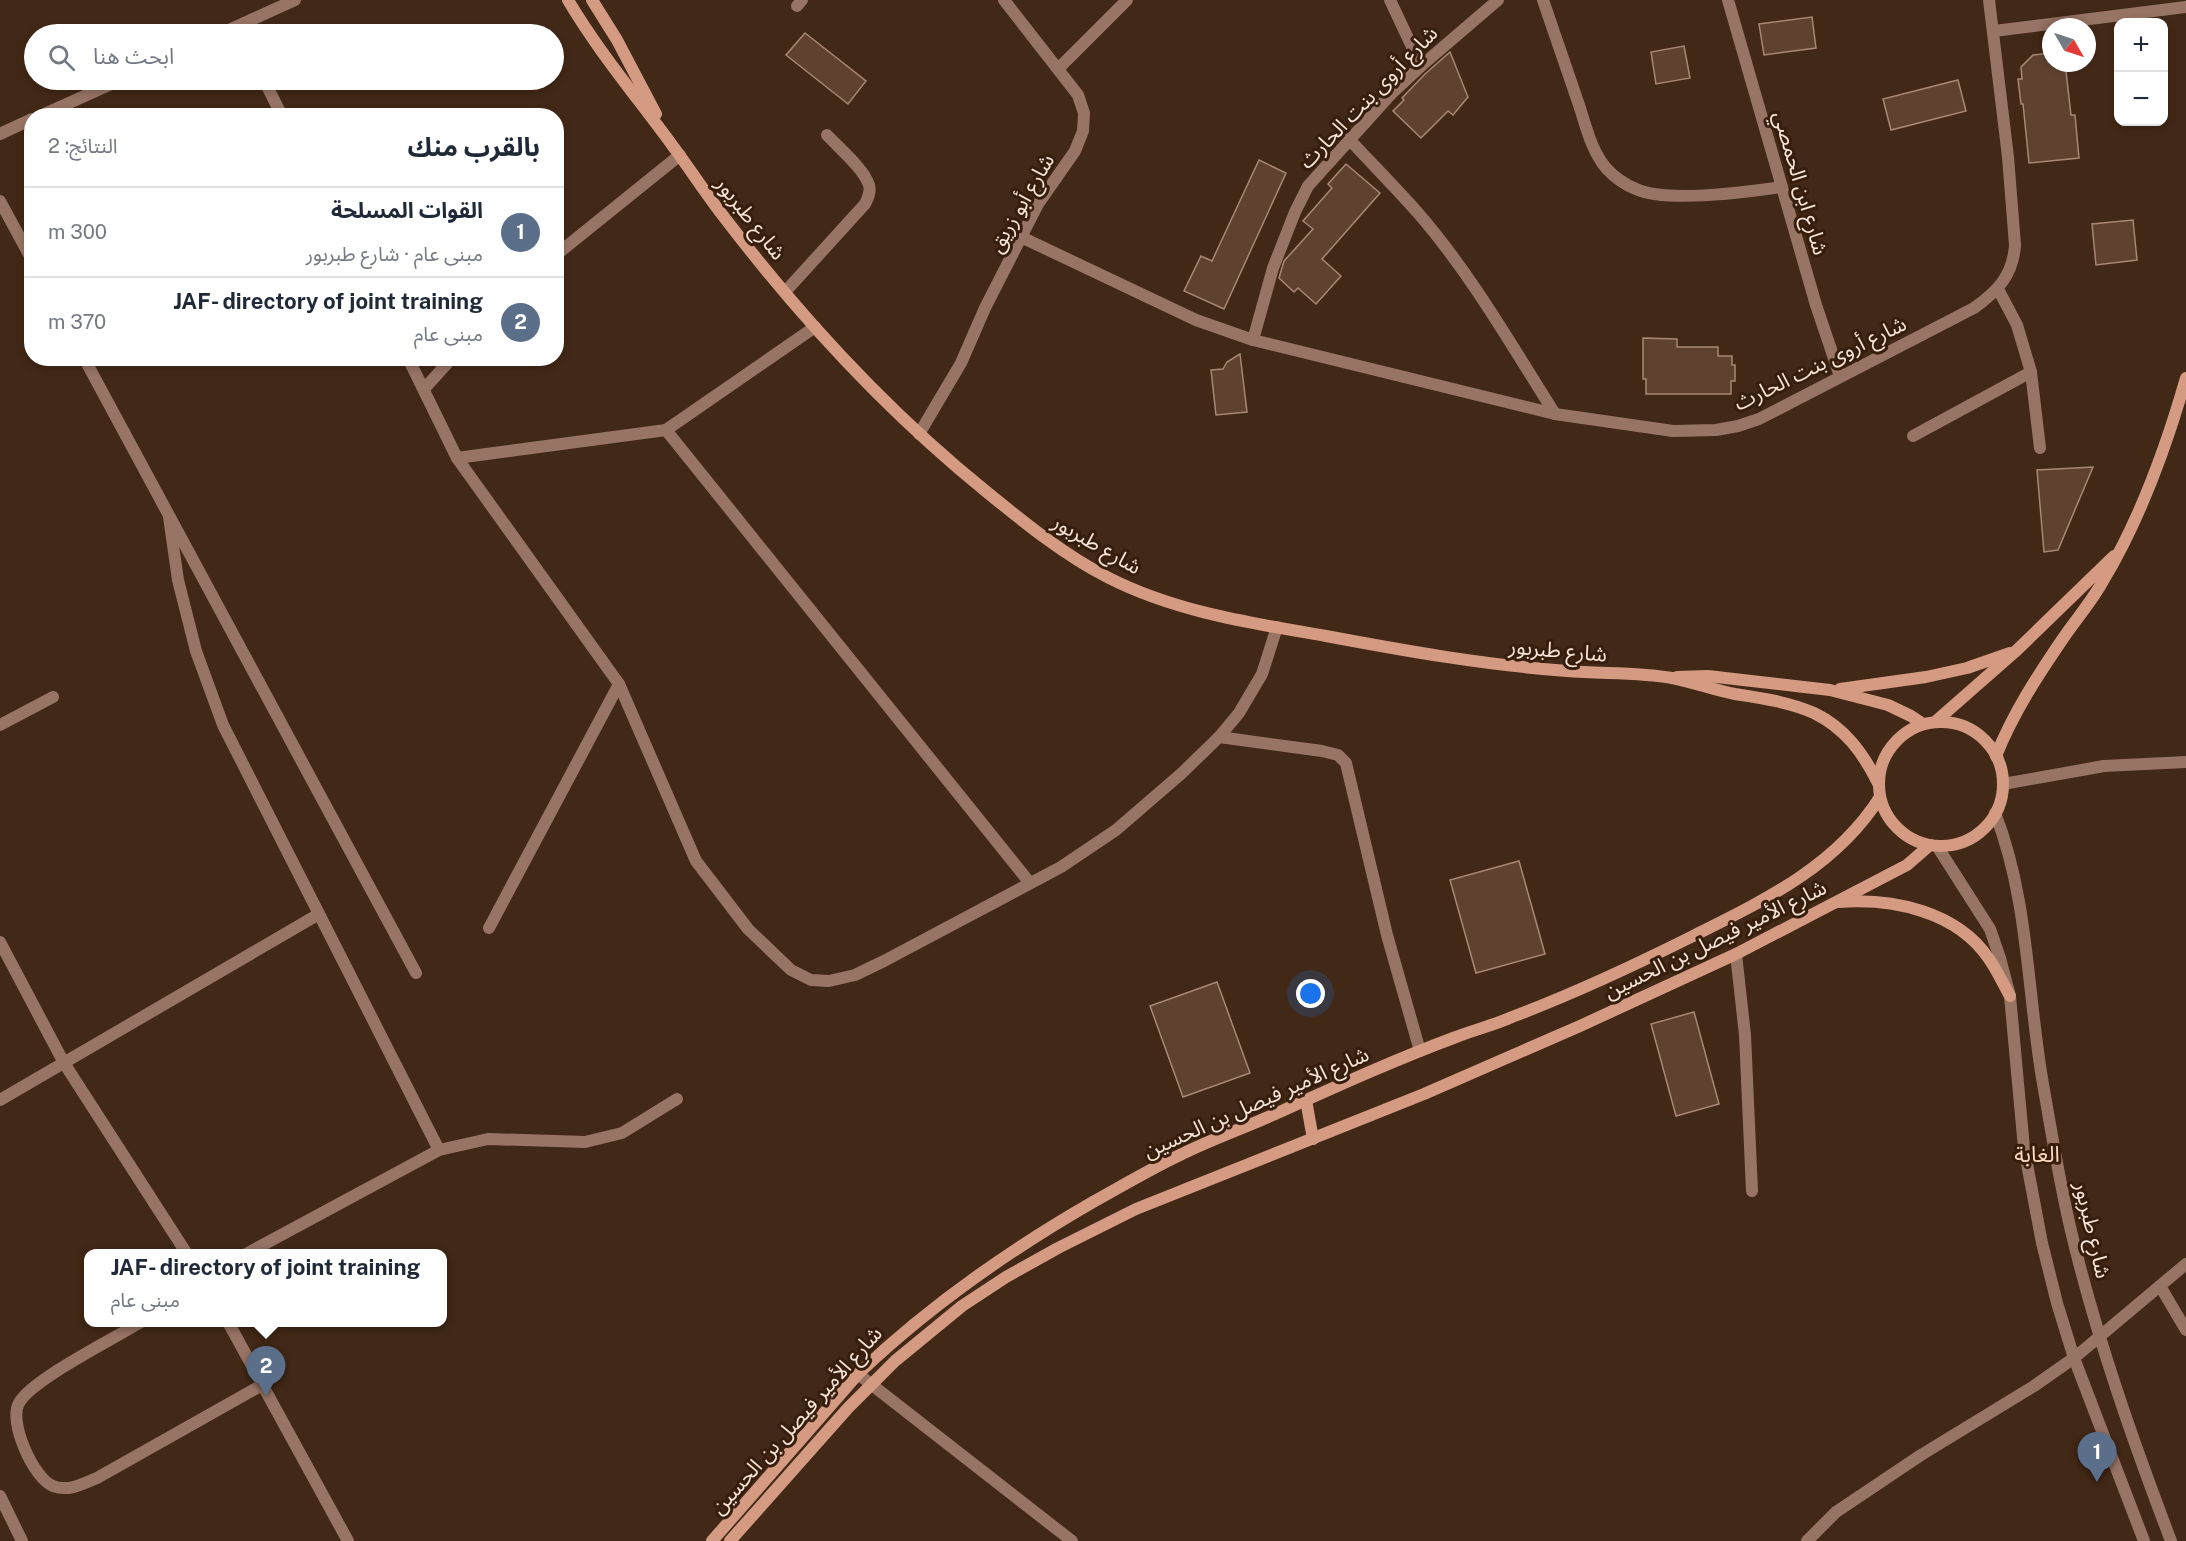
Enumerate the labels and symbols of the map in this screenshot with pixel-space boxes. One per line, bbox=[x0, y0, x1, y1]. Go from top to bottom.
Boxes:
north arrow bbox=[2042, 18, 2096, 72]
street label: شارع أروى بنت الحارث bbox=[1294, 21, 1445, 176]
street label: شارع ابن الحمصي bbox=[1765, 108, 1833, 259]
street label: شارع أبو زريق bbox=[983, 149, 1062, 258]
street label: شارع طبربور bbox=[708, 171, 791, 266]
street label: شارع أروى بنت الحارث bbox=[1730, 310, 1912, 418]
street label: شارع طبربور bbox=[1046, 508, 1146, 582]
street label: شارع طبربور bbox=[1507, 633, 1608, 670]
street label: شارع الأمير فيصل بن الحسين bbox=[1600, 874, 1831, 1006]
your location bbox=[1296, 979, 1325, 1008]
street label: شارع الأمير فيصل بن الحسين bbox=[1139, 1041, 1374, 1166]
district label: الغابة bbox=[2014, 1141, 2060, 1167]
street label: شارع طبربور bbox=[2067, 1178, 2116, 1281]
street label: شارع الأمير فيصل بن الحسين bbox=[705, 1321, 889, 1521]
pin: 2 bbox=[246, 1346, 286, 1396]
pin: 1 bbox=[2078, 1432, 2116, 1482]

